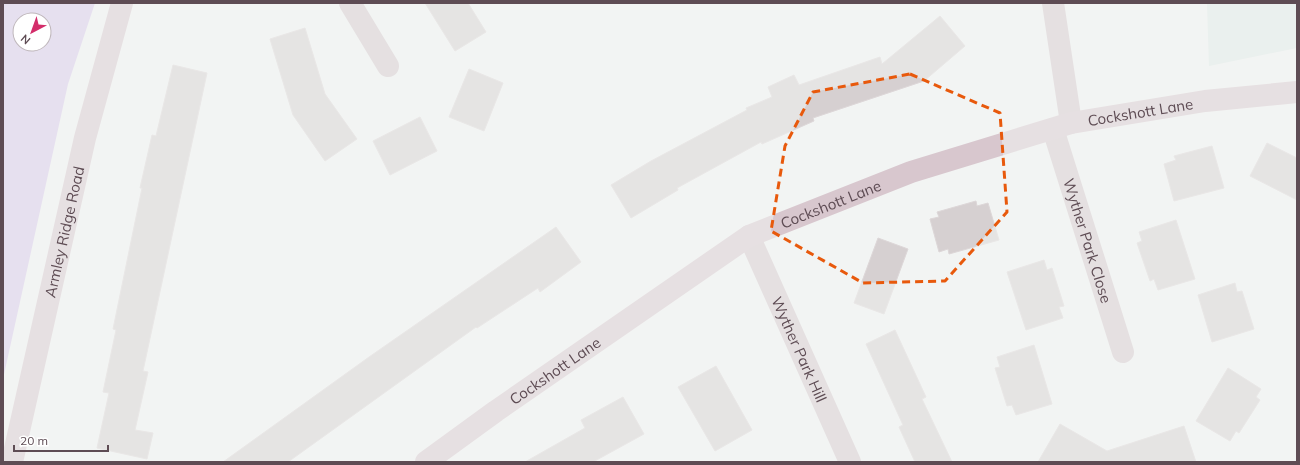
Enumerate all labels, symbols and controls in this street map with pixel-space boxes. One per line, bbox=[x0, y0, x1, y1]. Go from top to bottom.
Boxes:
north arrow bbox=[12, 12, 52, 52]
text: N bbox=[18, 32, 33, 48]
street label: Cockshott Lane bbox=[1086, 94, 1194, 130]
street label: Armley Ridge Road bbox=[40, 164, 88, 299]
street label: Cockshott Lane bbox=[778, 175, 884, 232]
street label: Wyther Park Close bbox=[1060, 176, 1117, 305]
street label: Wyther Park Hill bbox=[768, 293, 831, 405]
street label: Cockshott Lane bbox=[506, 332, 604, 409]
scale bar bbox=[14, 427, 108, 453]
text: 20 m bbox=[20, 433, 48, 448]

